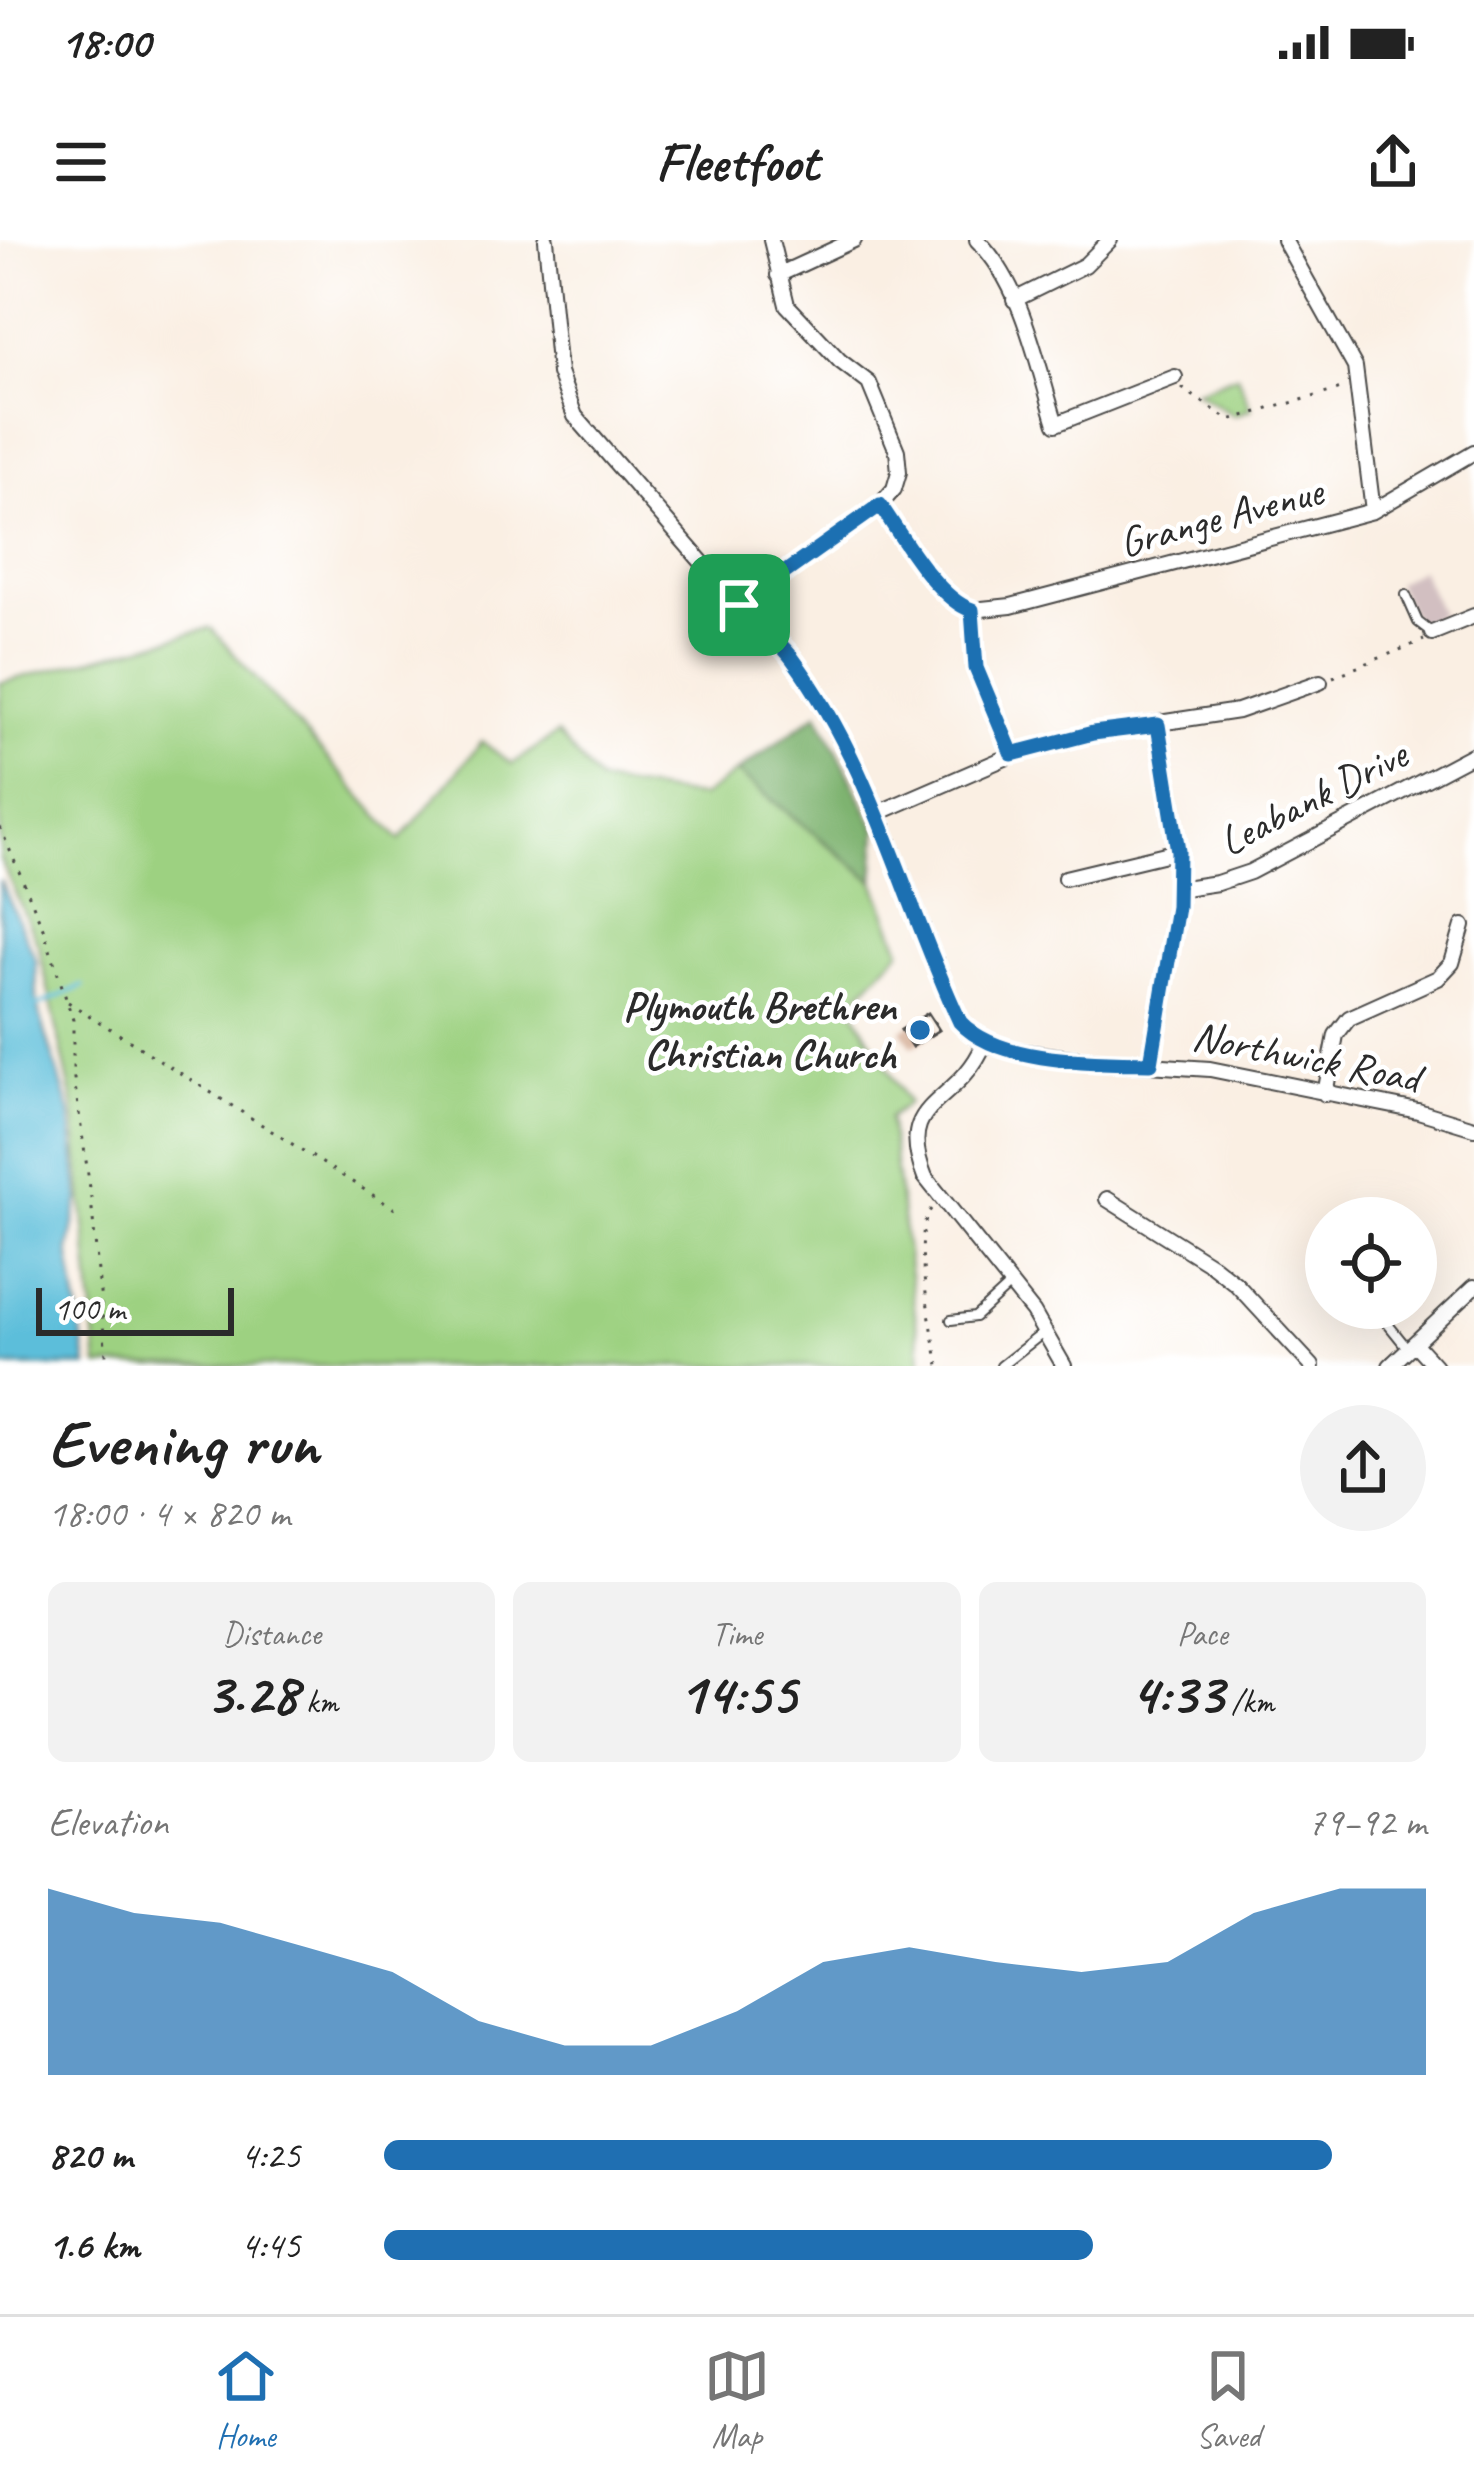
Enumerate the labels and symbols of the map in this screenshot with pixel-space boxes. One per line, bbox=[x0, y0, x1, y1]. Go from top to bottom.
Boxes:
street label: Grange Avenue bbox=[1114, 464, 1331, 569]
pin bbox=[688, 554, 790, 656]
street label: Leabank Drive bbox=[1210, 727, 1418, 868]
place label: Plymouth Brethren Christian Church bbox=[623, 980, 898, 1081]
street label: Northwick Road bbox=[1188, 1009, 1430, 1106]
marker: Plymouth Brethren Christian Church bbox=[907, 1017, 933, 1043]
scale bar bbox=[36, 1282, 234, 1335]

